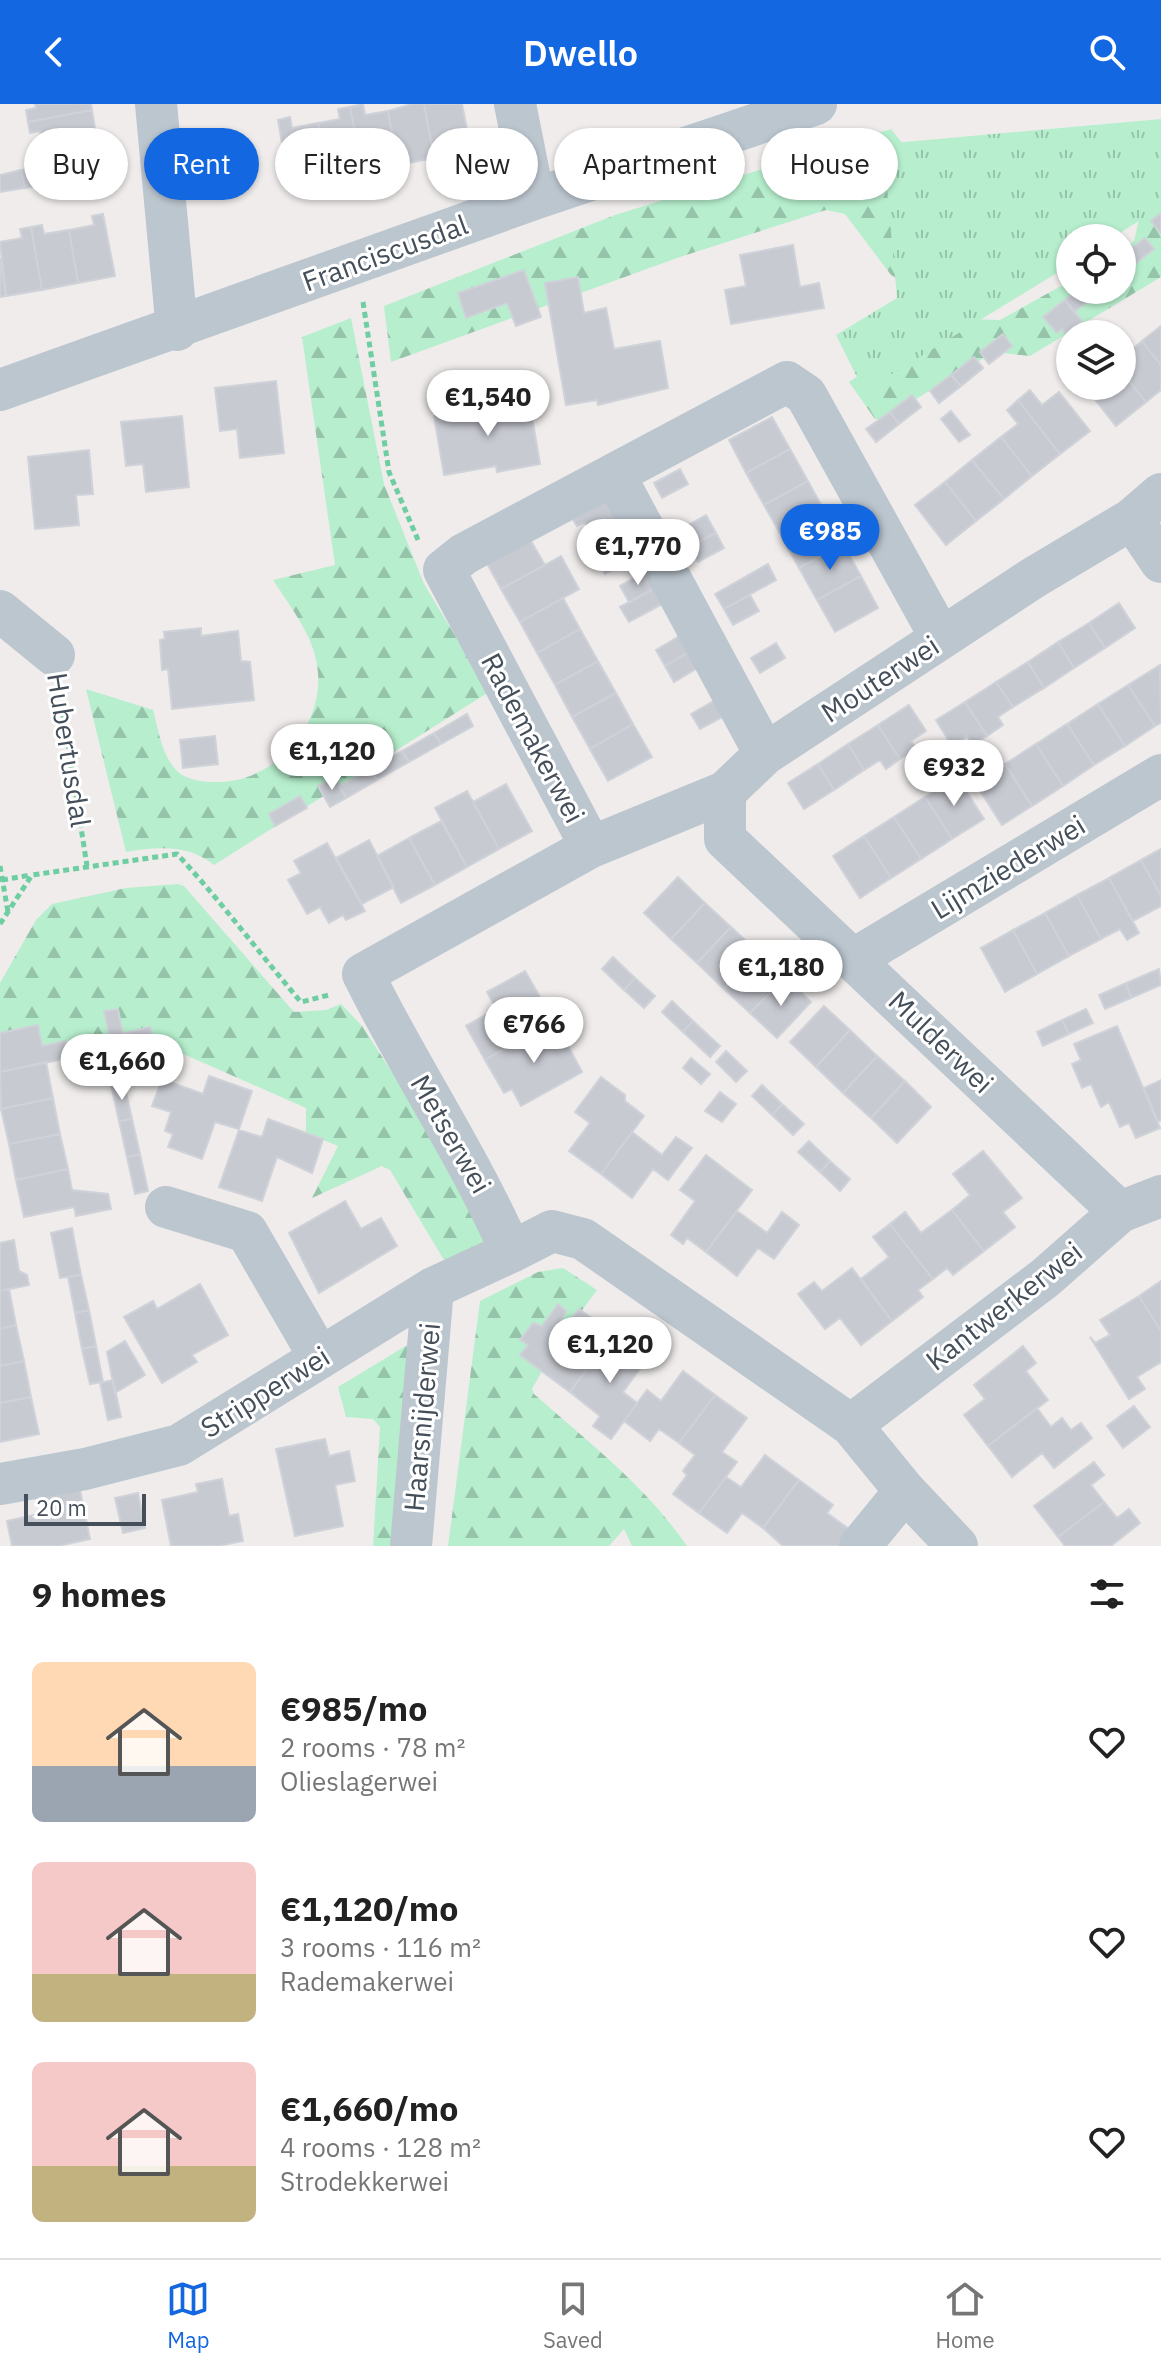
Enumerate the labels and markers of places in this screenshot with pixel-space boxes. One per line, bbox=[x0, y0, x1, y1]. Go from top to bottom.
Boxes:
pin: €1,540 bbox=[423, 370, 553, 438]
pin: €985 bbox=[783, 504, 877, 572]
pin: €1,770 bbox=[573, 519, 703, 587]
pin: €1,120 bbox=[267, 724, 397, 792]
pin: €932 bbox=[907, 740, 1001, 808]
pin: €1,180 bbox=[716, 940, 846, 1008]
pin: €766 bbox=[487, 997, 581, 1065]
pin: €1,660 bbox=[57, 1034, 187, 1102]
pin: €1,120 bbox=[545, 1317, 675, 1385]

